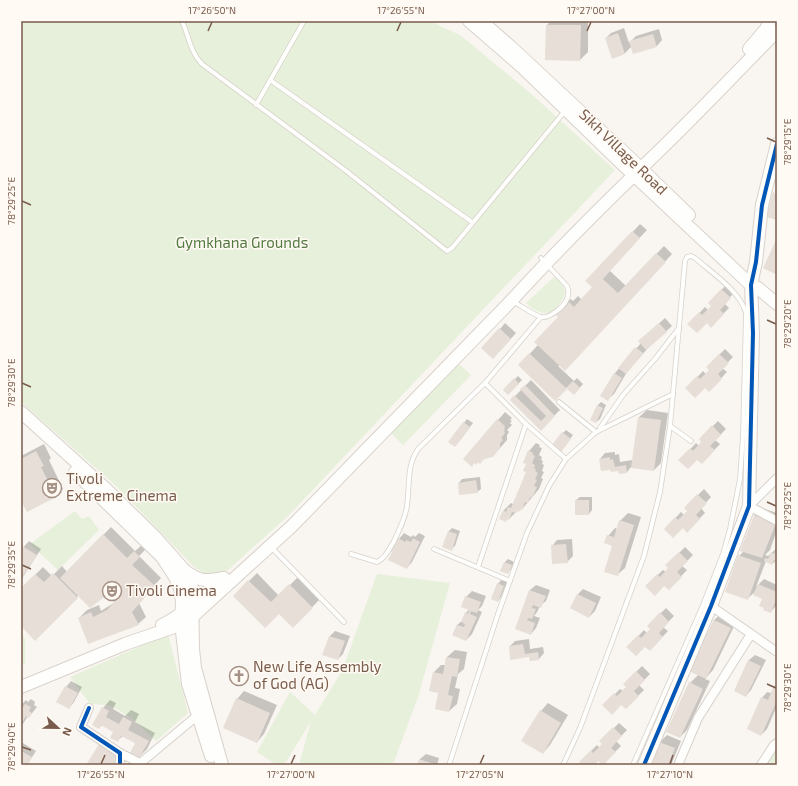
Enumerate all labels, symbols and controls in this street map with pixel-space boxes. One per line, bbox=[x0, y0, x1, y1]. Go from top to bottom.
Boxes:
text: 17°26'50"N bbox=[188, 4, 236, 16]
text: 17°26'55"N bbox=[377, 4, 425, 16]
text: 17°27'00"N bbox=[567, 4, 615, 16]
street label: Sikh Village Road bbox=[576, 105, 672, 198]
text: 78°29'15"E bbox=[781, 118, 793, 165]
text: 78°29'25"E bbox=[5, 176, 17, 225]
park label: Gymkhana Grounds bbox=[176, 233, 308, 251]
text: 78°29'20"E bbox=[781, 299, 793, 349]
text: 78°29'30"E bbox=[5, 358, 17, 407]
place label: Tivoli Extreme Cinema bbox=[66, 469, 177, 504]
theatre icon: Tivoli Extreme Cinema bbox=[41, 477, 63, 499]
text: 78°29'25"E bbox=[781, 481, 793, 530]
text: 78°29'35"E bbox=[5, 540, 17, 589]
theatre icon: Tivoli Cinema bbox=[101, 580, 123, 602]
place label: Tivoli Cinema bbox=[126, 581, 217, 599]
place label: New Life Assembly of God (AG) bbox=[253, 657, 382, 692]
text: 78°29'30"E bbox=[781, 663, 793, 712]
church icon: New Life Assembly of God (AG) bbox=[228, 665, 250, 687]
north arrow bbox=[38, 708, 78, 748]
text: 78°29'40"E bbox=[5, 722, 17, 772]
text: N bbox=[60, 726, 75, 738]
text: 17°26'55"N bbox=[77, 768, 125, 780]
text: 17°27'00"N bbox=[267, 768, 315, 780]
text: 17°27'05"N bbox=[456, 768, 504, 780]
text: 17°27'10"N bbox=[647, 768, 693, 780]

